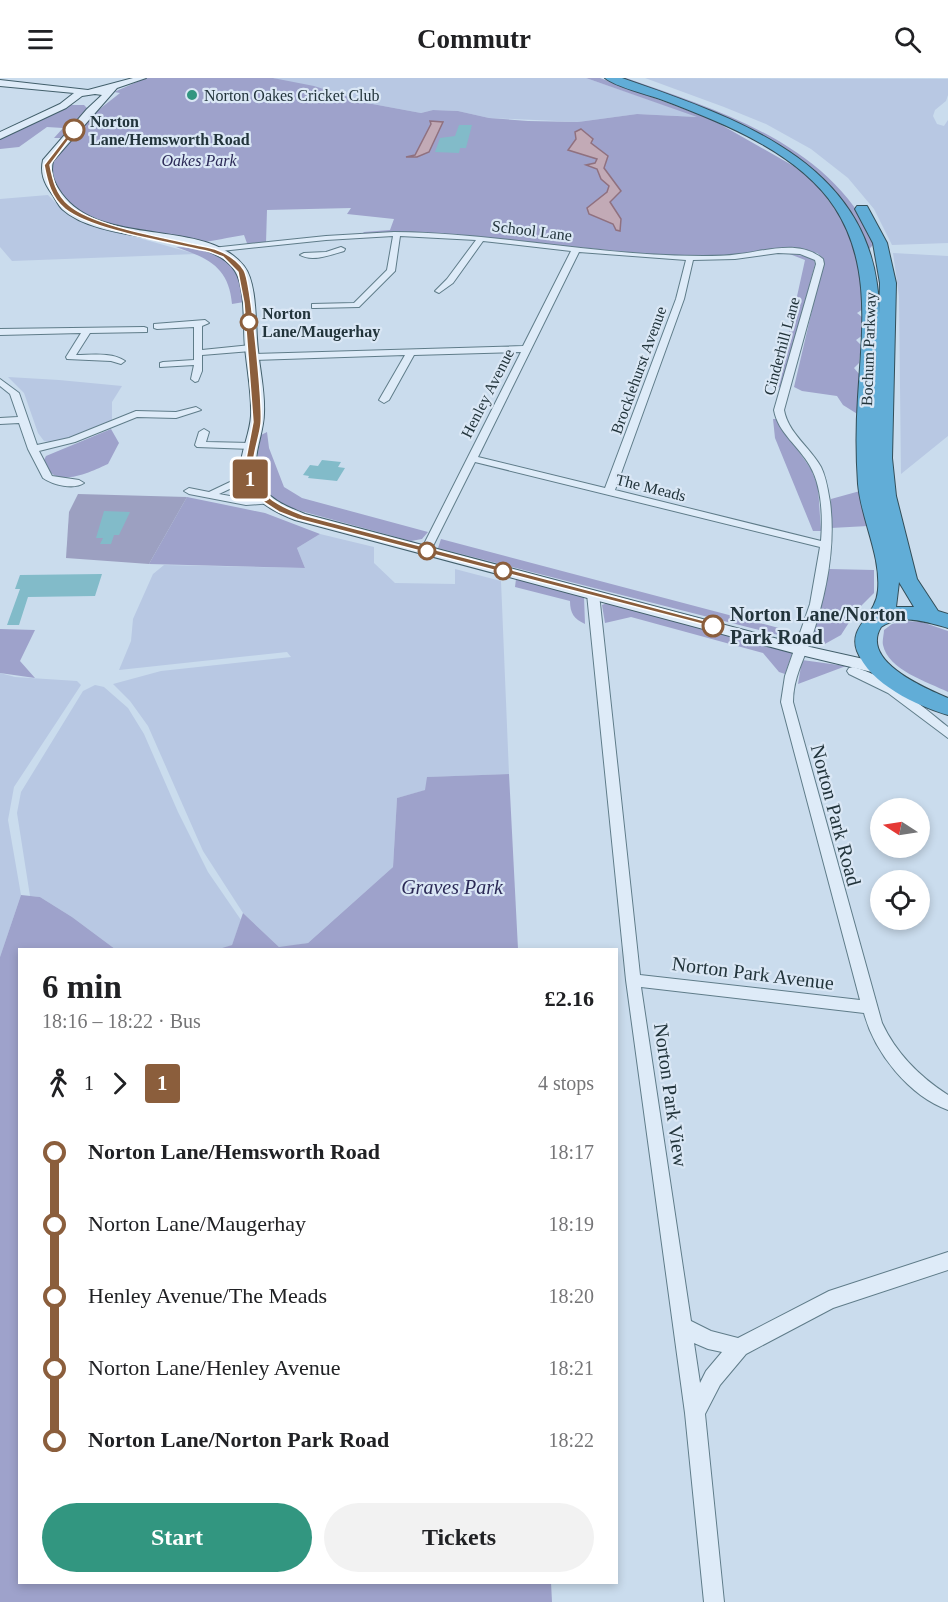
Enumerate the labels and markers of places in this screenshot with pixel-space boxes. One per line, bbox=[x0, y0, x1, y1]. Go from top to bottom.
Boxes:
place label: Norton Oakes Cricket Club bbox=[204, 87, 380, 104]
marker: Norton Oakes Cricket Club bbox=[185, 88, 199, 102]
place label: Norton Lane/Hemsworth Road bbox=[90, 113, 250, 148]
marker: Norton Lane/Hemsworth Road bbox=[63, 119, 85, 141]
place label: Norton Lane/Maugerhay bbox=[262, 305, 380, 341]
marker: Norton Lane/Maugerhay bbox=[240, 313, 258, 331]
unlabelled marker bbox=[418, 542, 436, 560]
unlabelled marker bbox=[494, 562, 512, 580]
place label: Norton Lane/Norton Park Road bbox=[730, 603, 906, 648]
marker: Norton Lane/Norton Park Road bbox=[702, 615, 724, 637]

